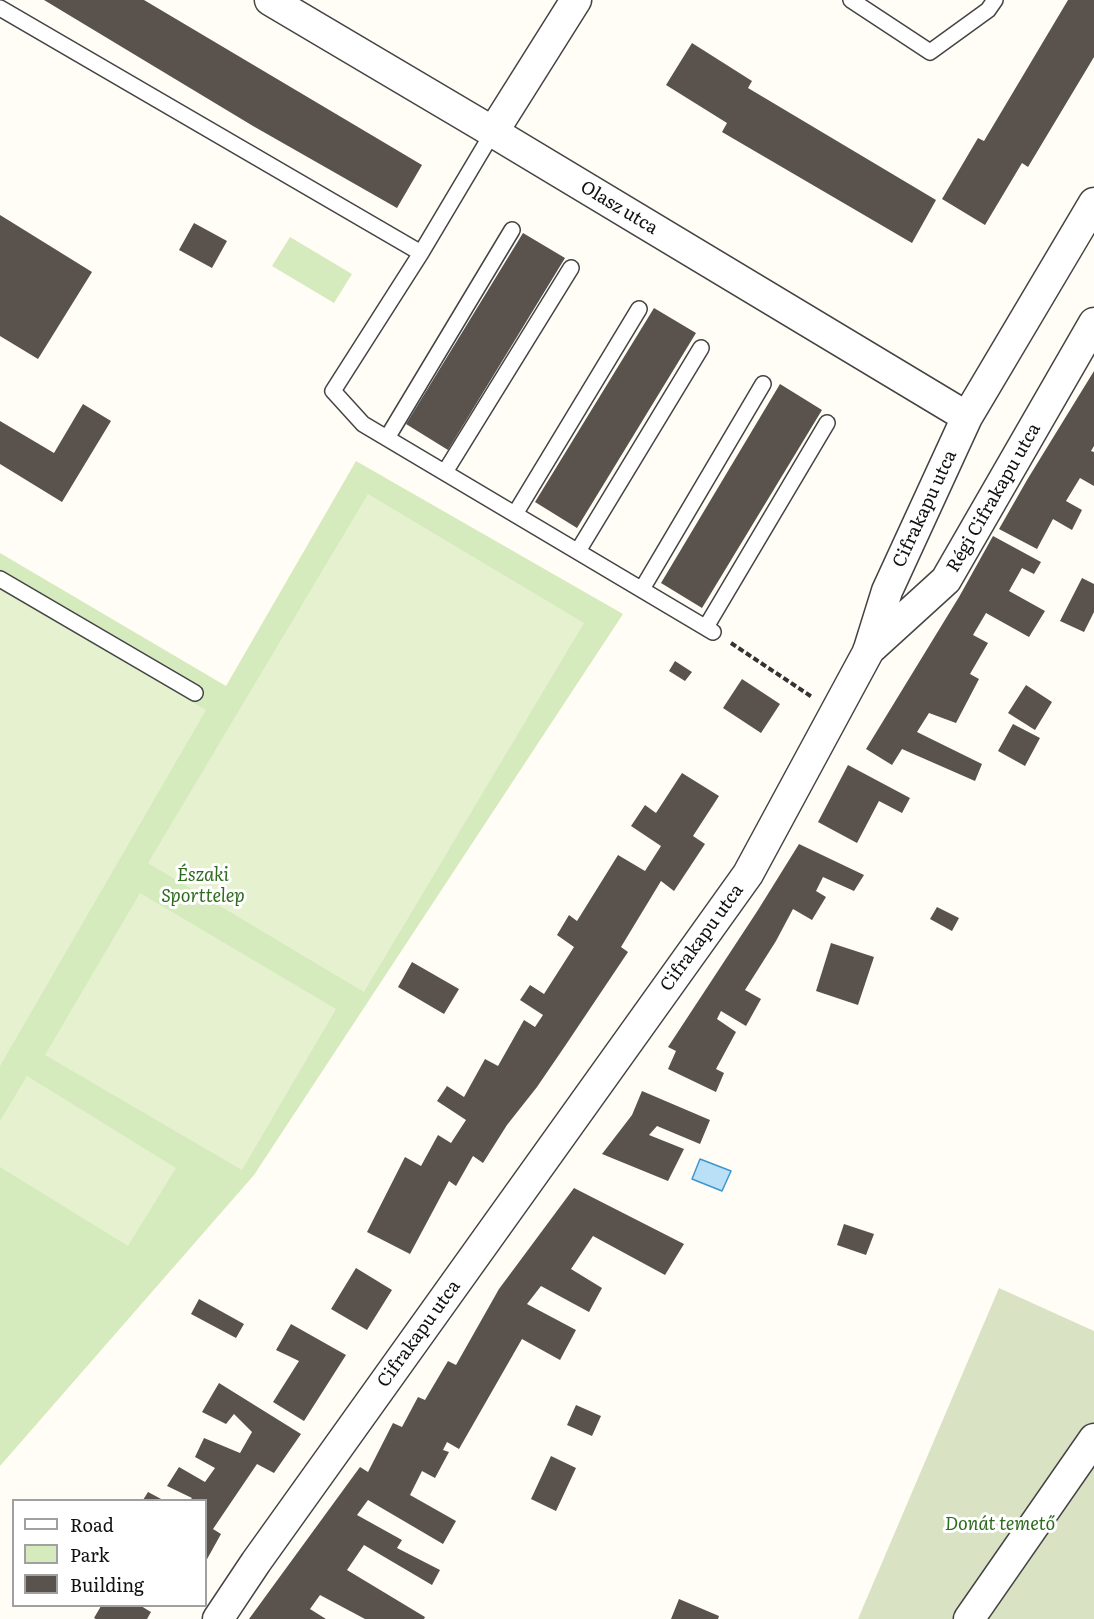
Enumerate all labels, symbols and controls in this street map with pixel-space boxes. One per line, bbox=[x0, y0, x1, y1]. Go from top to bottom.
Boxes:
street label: Olasz utca bbox=[576, 177, 662, 239]
street label: Régi Cifrakapu utca bbox=[943, 420, 1045, 576]
street label: Cifrakapu utca bbox=[888, 447, 962, 571]
park label: Északi Sporttelep bbox=[161, 865, 245, 908]
street label: Cifrakapu utca bbox=[656, 880, 748, 996]
street label: Cifrakapu utca bbox=[373, 1276, 465, 1392]
legend bbox=[12, 1499, 207, 1607]
text: Road bbox=[70, 1511, 114, 1538]
park label: Donát temető bbox=[945, 1514, 1055, 1536]
text: Park bbox=[70, 1541, 109, 1568]
text: Building bbox=[70, 1571, 144, 1598]

